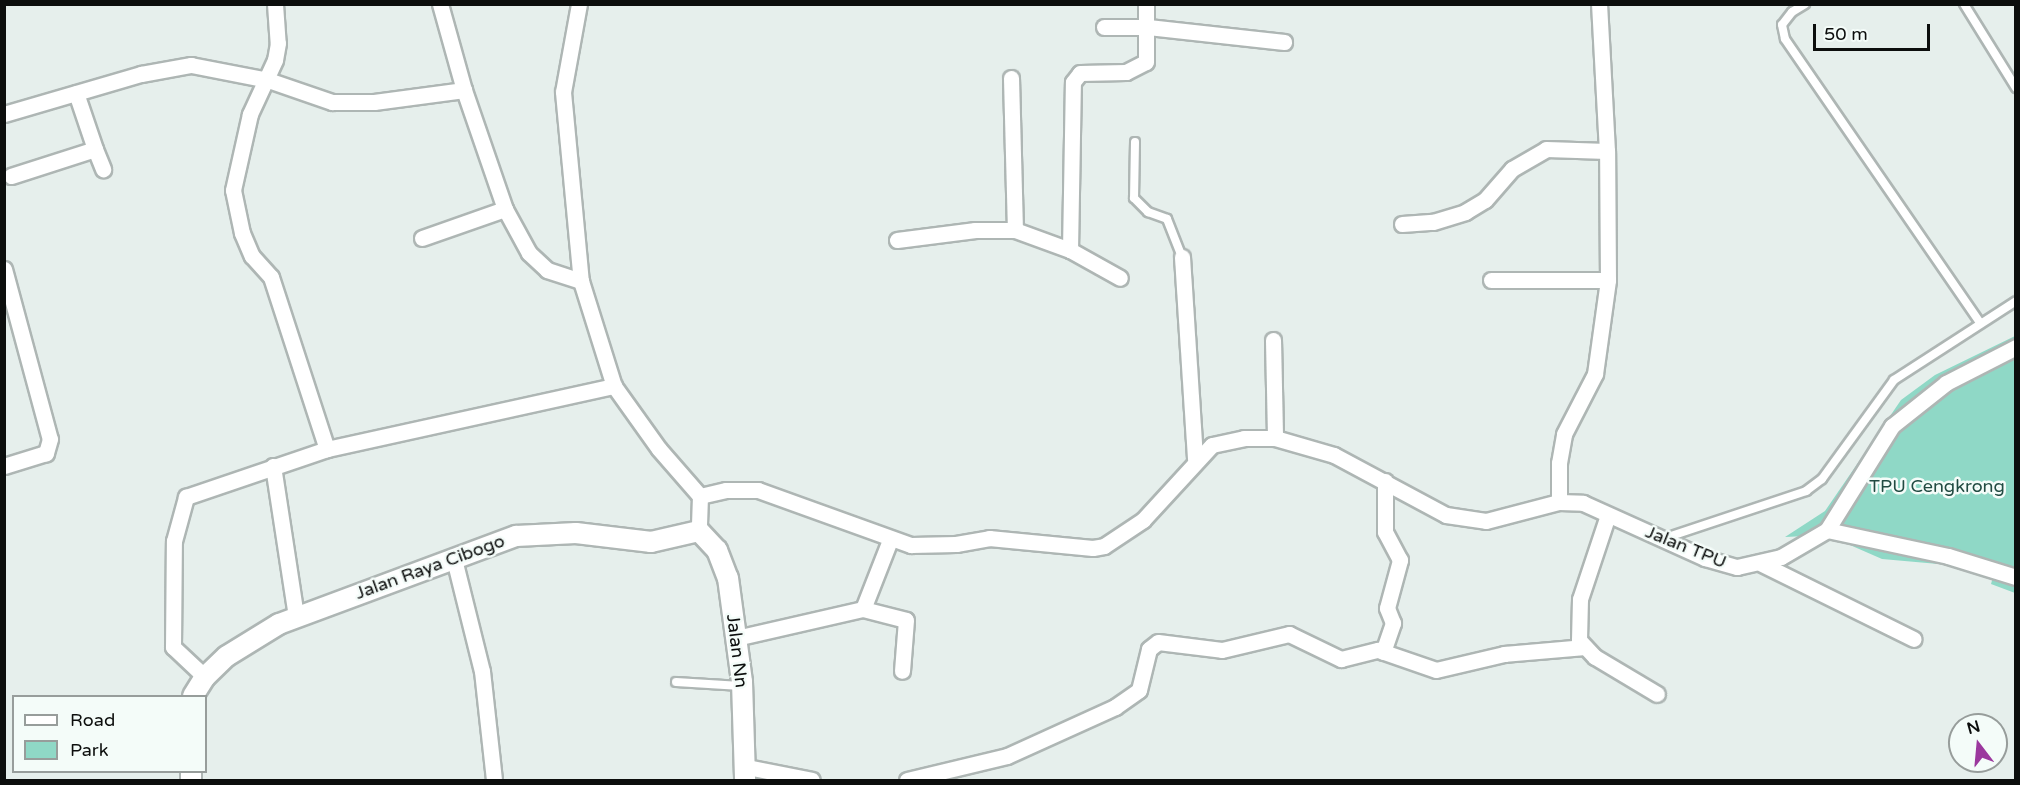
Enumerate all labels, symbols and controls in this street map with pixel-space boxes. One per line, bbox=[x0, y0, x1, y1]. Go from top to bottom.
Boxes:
scale bar bbox=[1816, 12, 1933, 50]
text: 50 m bbox=[1824, 23, 1868, 45]
park label: TPU Cengkrong bbox=[1869, 475, 2005, 497]
street label: Jalan TPU bbox=[1642, 521, 1730, 573]
street label: Jalan Raya Cibogo bbox=[352, 530, 508, 604]
street label: Jalan Nn bbox=[722, 613, 752, 689]
legend bbox=[12, 695, 207, 773]
text: Road bbox=[70, 709, 115, 731]
north arrow bbox=[1948, 713, 2008, 773]
text: N bbox=[1965, 716, 1983, 739]
text: Park bbox=[70, 739, 108, 761]

